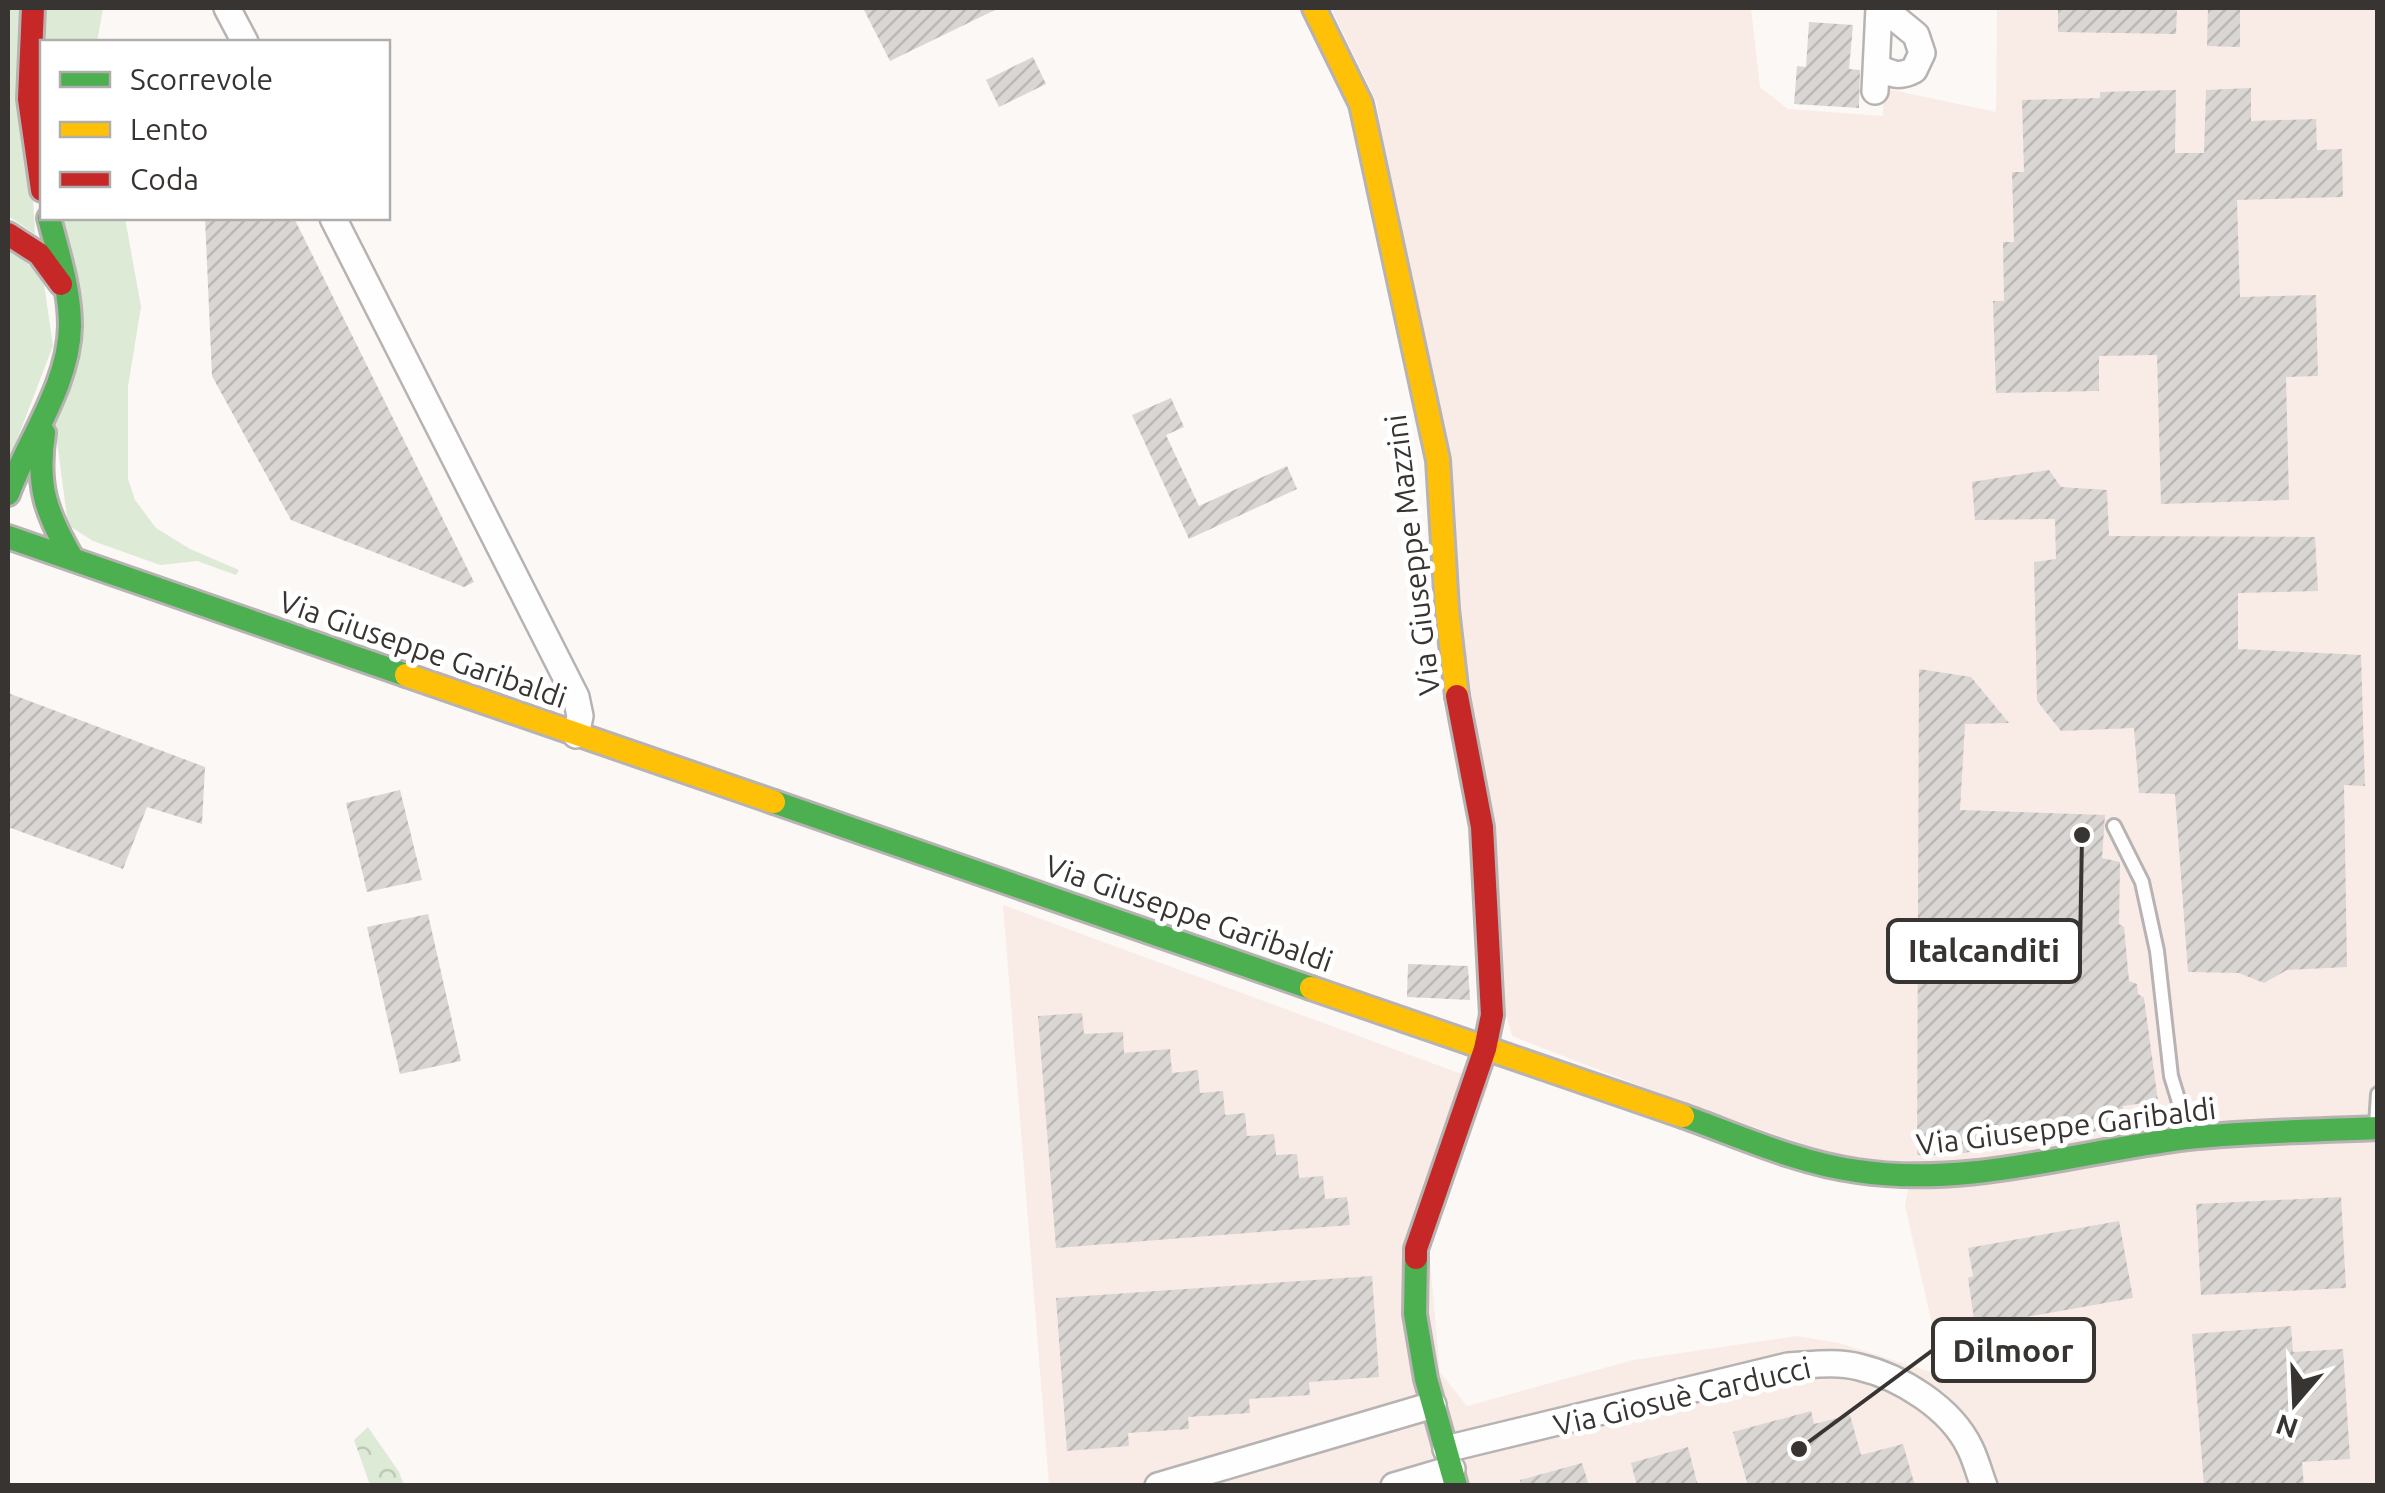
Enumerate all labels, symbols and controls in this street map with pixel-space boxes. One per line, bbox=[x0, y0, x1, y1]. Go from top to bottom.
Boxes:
legend bbox=[40, 40, 390, 220]
text: Scorrevole bbox=[130, 62, 273, 96]
text: Lento bbox=[130, 112, 208, 146]
text: Coda bbox=[130, 162, 199, 196]
street label: Via Giuseppe Mazzini bbox=[1378, 413, 1446, 697]
street label: Via Giuseppe Garibaldi bbox=[275, 584, 571, 714]
street label: Via Giuseppe Garibaldi bbox=[1041, 848, 1337, 978]
callout: Italcanditi bbox=[1888, 920, 2080, 982]
text: Italcanditi bbox=[1908, 932, 2060, 968]
street label: Via Giuseppe Garibaldi bbox=[1914, 1091, 2218, 1161]
callout: Dilmoor bbox=[1933, 1319, 2094, 1381]
text: Dilmoor bbox=[1952, 1332, 2074, 1368]
street label: Via Giosuè Carducci bbox=[1550, 1350, 1814, 1442]
north arrow bbox=[2245, 1353, 2345, 1453]
text: N bbox=[2272, 1409, 2302, 1445]

